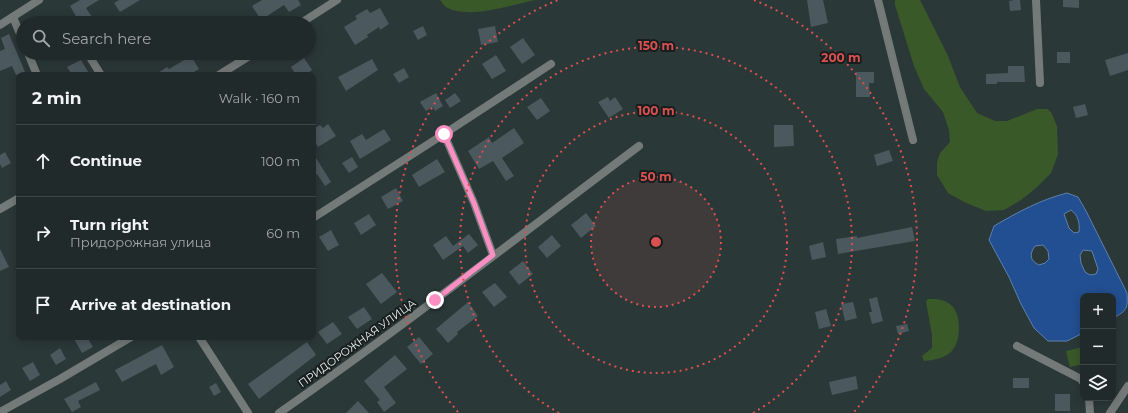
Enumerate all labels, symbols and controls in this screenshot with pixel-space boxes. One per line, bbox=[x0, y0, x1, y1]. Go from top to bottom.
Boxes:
search box bbox=[16, 16, 316, 60]
icon: search bbox=[30, 27, 52, 49]
text: Search here bbox=[62, 29, 151, 48]
text: 150 m bbox=[638, 38, 674, 53]
text: 200 m bbox=[821, 50, 861, 65]
text: 2 min bbox=[32, 88, 82, 108]
text: Walk · 160 m bbox=[219, 90, 300, 106]
text: 100 m bbox=[638, 103, 674, 118]
route start bbox=[435, 125, 453, 143]
icon: ahead bbox=[32, 150, 54, 172]
text: Continue bbox=[70, 151, 142, 170]
text: 100 m bbox=[261, 153, 300, 169]
text: 50 m bbox=[640, 169, 672, 184]
text: Turn right bbox=[70, 215, 149, 234]
icon: right bbox=[32, 222, 54, 244]
text: 60 m bbox=[266, 225, 300, 241]
text: Придорожная улица bbox=[70, 234, 211, 250]
centre of rings bbox=[649, 235, 663, 249]
route end bbox=[426, 291, 444, 309]
map controls bbox=[1080, 293, 1116, 401]
button: + bbox=[1080, 293, 1116, 329]
icon: arrive bbox=[32, 294, 54, 316]
text: Arrive at destination bbox=[70, 295, 231, 314]
street label: ПРИДОРОЖНАЯ УЛИЦА bbox=[296, 295, 419, 390]
button: − bbox=[1080, 329, 1116, 365]
button: layers bbox=[1080, 365, 1116, 401]

